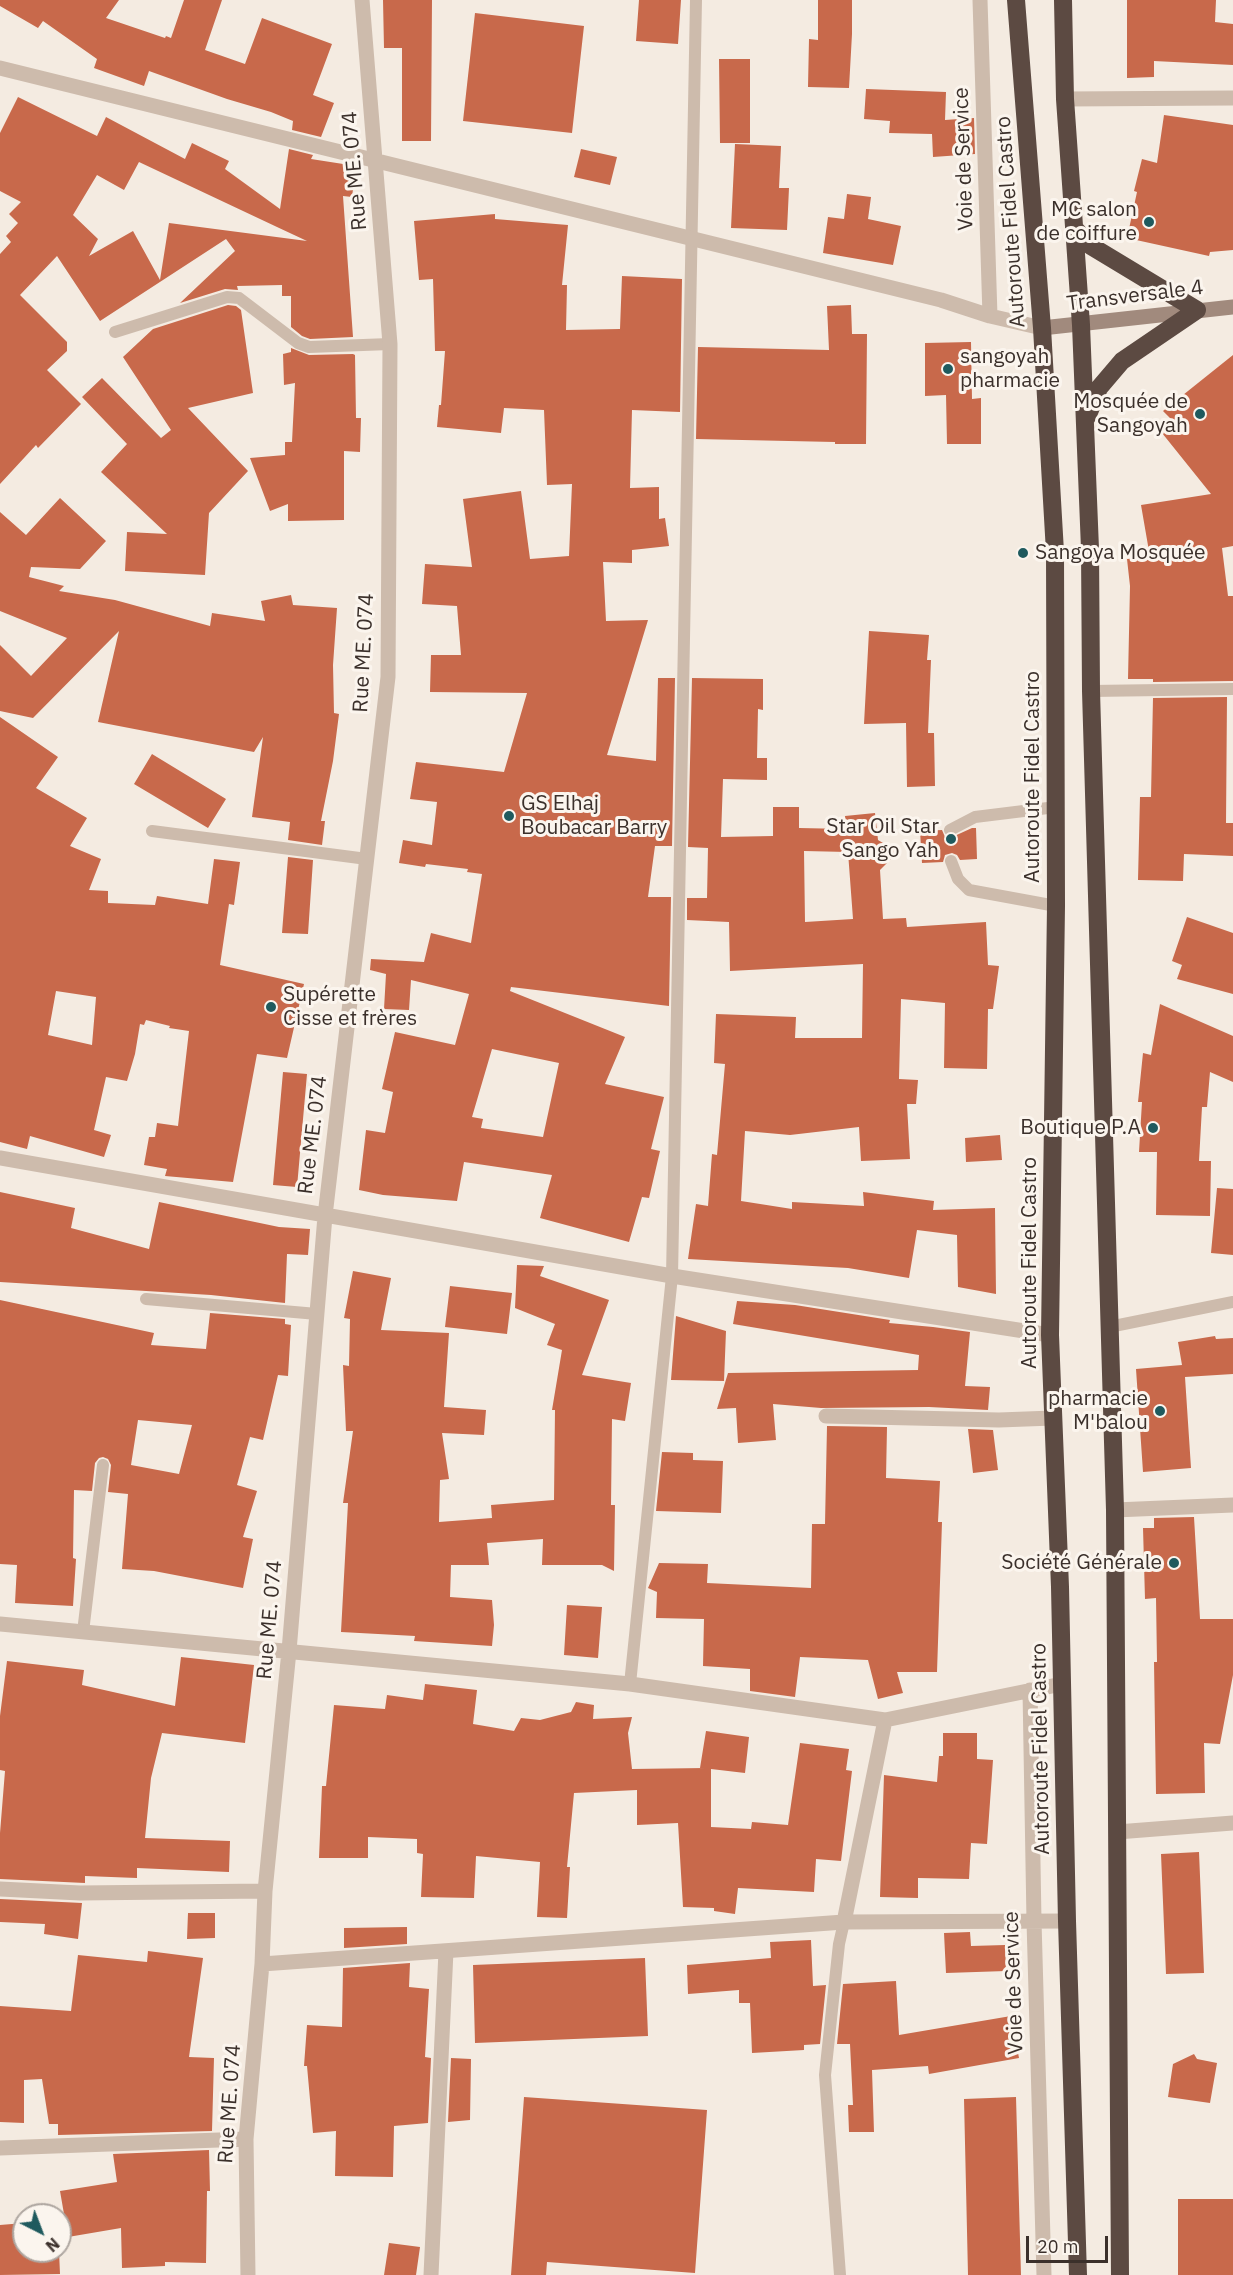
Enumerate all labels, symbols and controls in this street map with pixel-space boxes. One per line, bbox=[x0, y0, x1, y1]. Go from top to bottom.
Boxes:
street label: Voie de Service bbox=[949, 87, 979, 231]
street label: Rue ME. 074 bbox=[337, 110, 373, 232]
street label: Autoroute Fidel Castro bbox=[991, 115, 1031, 329]
place label: MC salon de coiffure bbox=[1036, 197, 1137, 247]
marker: MC salon de coiffure bbox=[1142, 215, 1156, 229]
street label: Transversale 4 bbox=[1065, 275, 1205, 317]
place label: sangoyah pharmacie bbox=[960, 344, 1060, 394]
marker: sangoyah pharmacie bbox=[941, 362, 955, 376]
place label: Mosquée de Sangoyah bbox=[1073, 389, 1188, 439]
marker: Mosquée de Sangoyah bbox=[1193, 407, 1207, 421]
place label: Sangoya Mosquée bbox=[1035, 540, 1206, 566]
marker: Sangoya Mosquée bbox=[1016, 546, 1030, 560]
street label: Rue ME. 074 bbox=[348, 593, 380, 713]
street label: Autoroute Fidel Castro bbox=[1020, 671, 1046, 883]
place label: GS Elhaj Boubacar Barry bbox=[521, 791, 667, 841]
marker: GS Elhaj Boubacar Barry bbox=[502, 809, 516, 823]
place label: Star Oil Star Sango Yah bbox=[826, 814, 939, 864]
marker: Star Oil Star Sango Yah bbox=[944, 832, 958, 846]
place label: Supérette Cisse et frères bbox=[283, 982, 417, 1032]
marker: Supérette Cisse et frères bbox=[264, 1000, 278, 1014]
street label: Rue ME. 074 bbox=[293, 1074, 333, 1196]
place label: Boutique P.A bbox=[1020, 1115, 1141, 1141]
marker: Boutique P.A bbox=[1146, 1121, 1160, 1135]
street label: Autoroute Fidel Castro bbox=[1017, 1157, 1043, 1369]
place label: pharmacie M'balou bbox=[1048, 1386, 1148, 1436]
marker: pharmacie M'balou bbox=[1153, 1404, 1167, 1418]
place label: Société Générale bbox=[1001, 1550, 1162, 1576]
marker: Société Générale bbox=[1167, 1556, 1181, 1570]
street label: Rue ME. 074 bbox=[252, 1559, 288, 1681]
street label: Autoroute Fidel Castro bbox=[1027, 1643, 1055, 1855]
street label: Voie de Service bbox=[999, 1911, 1029, 2055]
street label: Rue ME. 074 bbox=[213, 2043, 247, 2165]
north arrow bbox=[12, 2203, 72, 2263]
scale bar bbox=[1029, 2224, 1112, 2262]
text: N bbox=[42, 2234, 64, 2256]
text: 20 m bbox=[1037, 2235, 1079, 2258]

